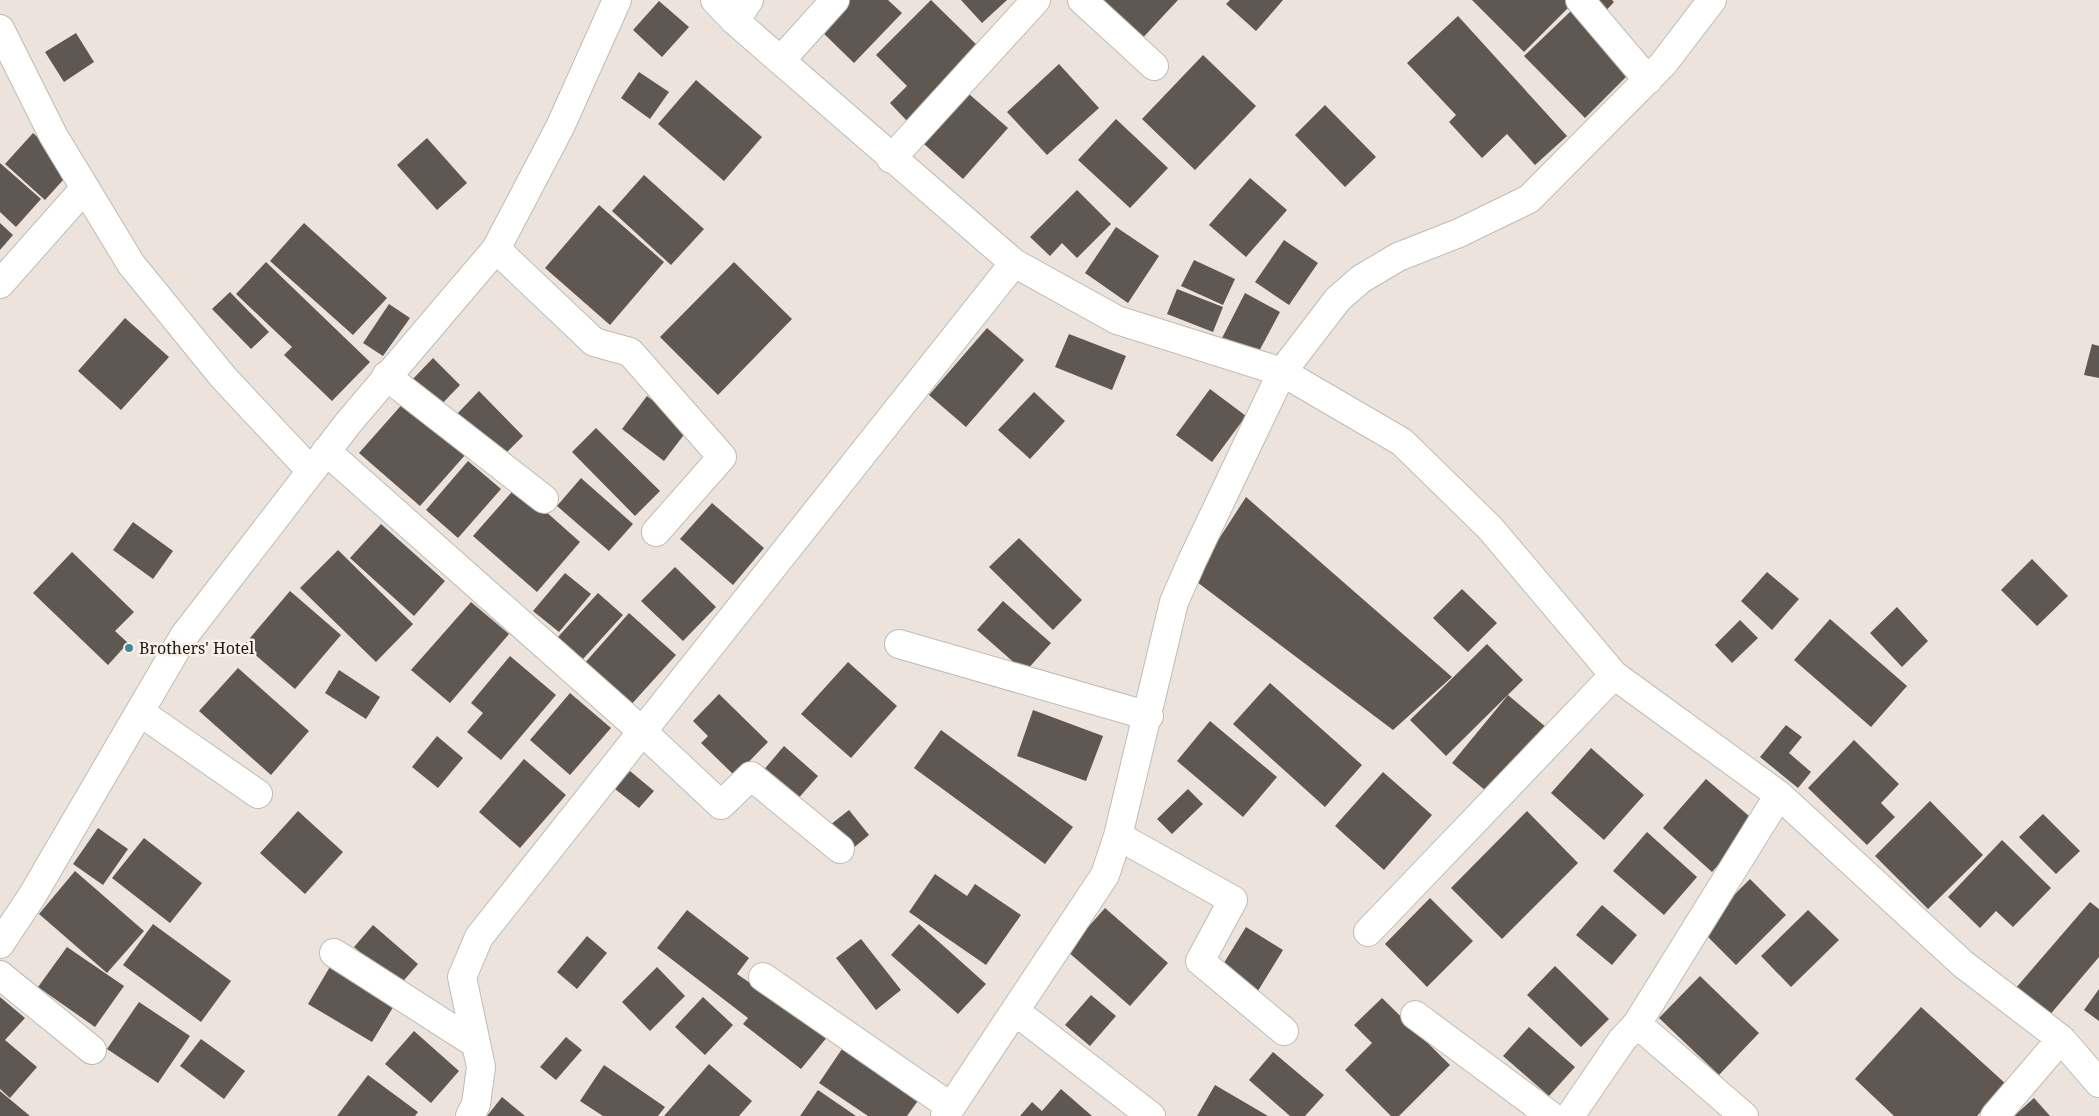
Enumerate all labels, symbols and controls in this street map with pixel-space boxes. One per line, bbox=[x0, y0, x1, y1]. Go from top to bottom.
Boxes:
place label: Brothers' Hotel bbox=[139, 637, 254, 659]
marker: Brothers' Hotel bbox=[123, 642, 135, 654]

